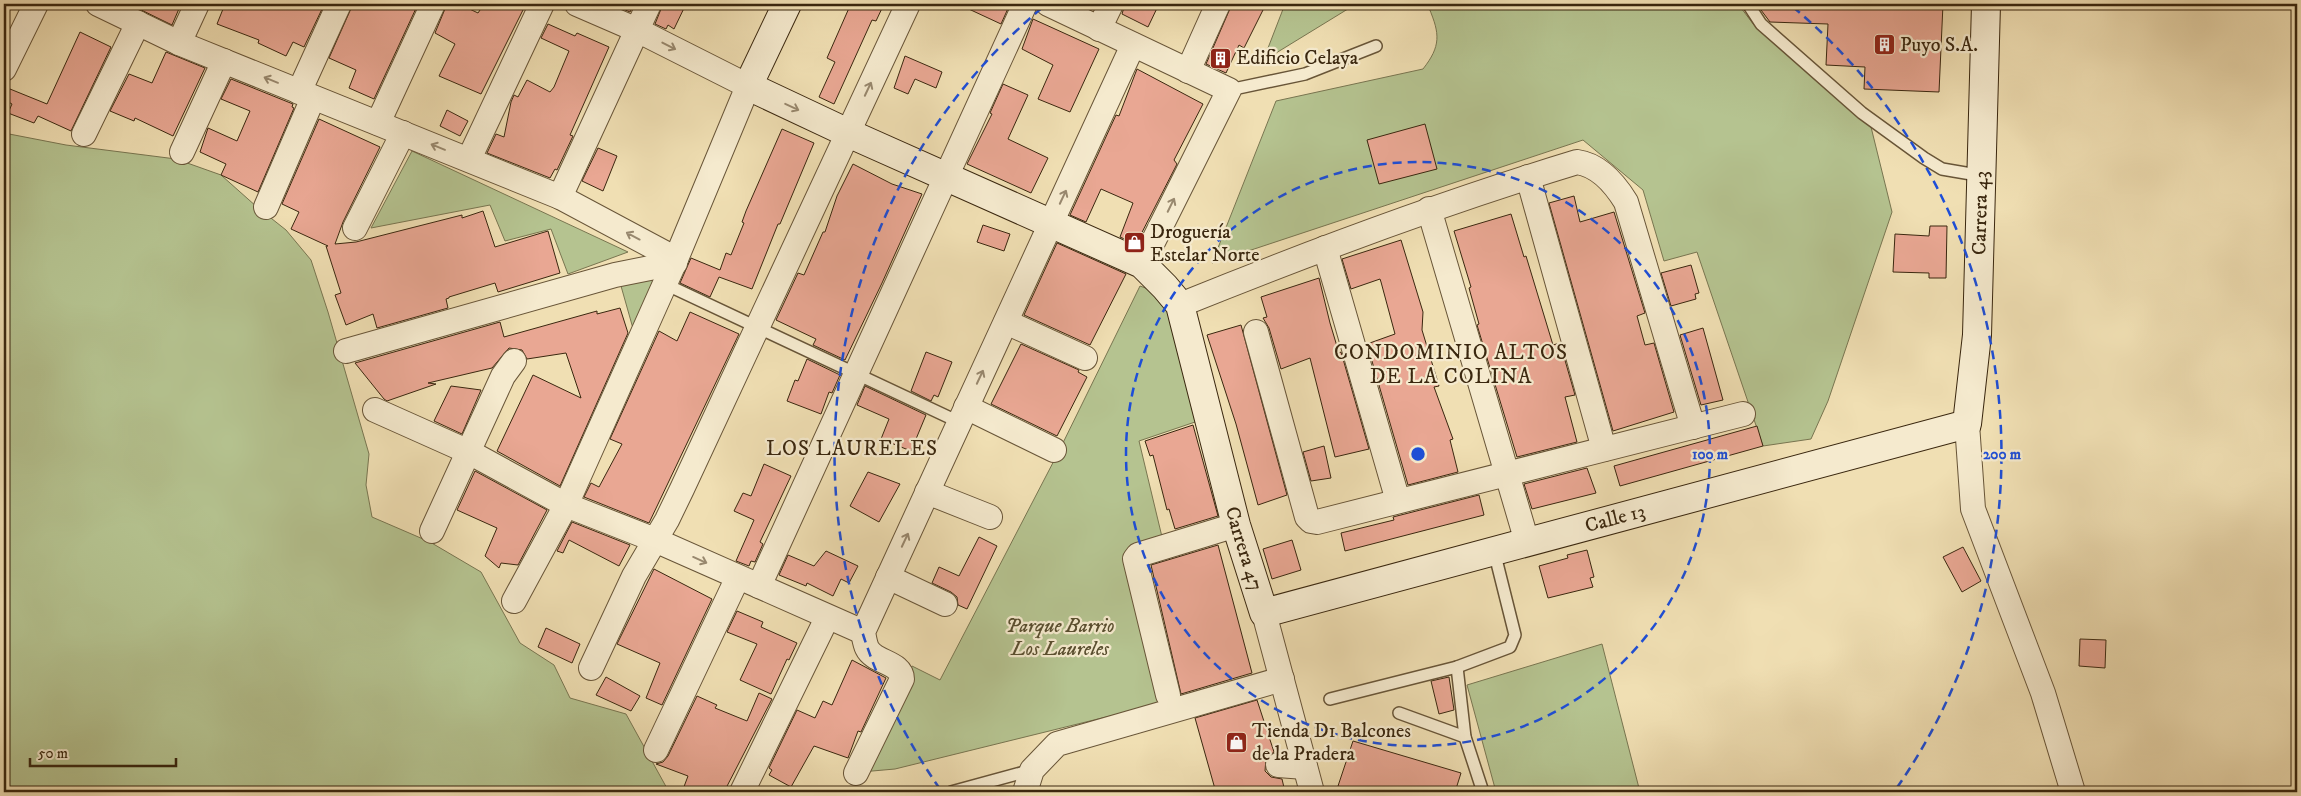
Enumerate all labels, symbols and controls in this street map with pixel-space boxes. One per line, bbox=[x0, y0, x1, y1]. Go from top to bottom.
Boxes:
building icon: Puyo S.A. bbox=[1872, 33, 1896, 57]
place label: Puyo S.A. bbox=[1900, 33, 1978, 58]
one-way arrow bbox=[661, 42, 676, 51]
building icon: Edificio Celaya bbox=[1208, 46, 1232, 70]
place label: Edificio Celaya bbox=[1236, 46, 1359, 71]
one-way arrow bbox=[264, 75, 279, 85]
one-way arrow bbox=[864, 82, 874, 97]
one-way arrow bbox=[784, 102, 799, 112]
one-way arrow bbox=[431, 142, 446, 151]
street label: Carrera 43 bbox=[1967, 171, 1994, 255]
one-way arrow bbox=[1059, 190, 1068, 205]
one-way arrow bbox=[1167, 198, 1176, 213]
place label: Droguería Estelar Norte bbox=[1150, 220, 1260, 268]
one-way arrow bbox=[626, 231, 641, 241]
shop icon: Droguería Estelar Norte bbox=[1122, 231, 1146, 255]
district label: CONDOMINIO ALTOS DE LA COLINA bbox=[1334, 340, 1568, 390]
one-way arrow bbox=[976, 370, 986, 385]
district label: LOS LAURELES bbox=[766, 436, 938, 462]
centre of rings bbox=[1409, 445, 1427, 463]
text: 100 m bbox=[1692, 445, 1729, 464]
text: 200 m bbox=[1983, 445, 2022, 464]
street label: Calle 13 bbox=[1582, 499, 1648, 539]
street label: Carrera 47 bbox=[1219, 504, 1269, 594]
one-way arrow bbox=[901, 533, 910, 548]
one-way arrow bbox=[692, 555, 707, 565]
park label: Parque Barrio Los Laureles bbox=[1005, 614, 1115, 662]
place label: Tienda D1 Balcones de la Pradera bbox=[1252, 719, 1411, 767]
shop icon: Tienda D1 Balcones de la Pradera bbox=[1224, 731, 1248, 755]
scale bar bbox=[30, 736, 176, 768]
text: 50 m bbox=[38, 744, 68, 763]

